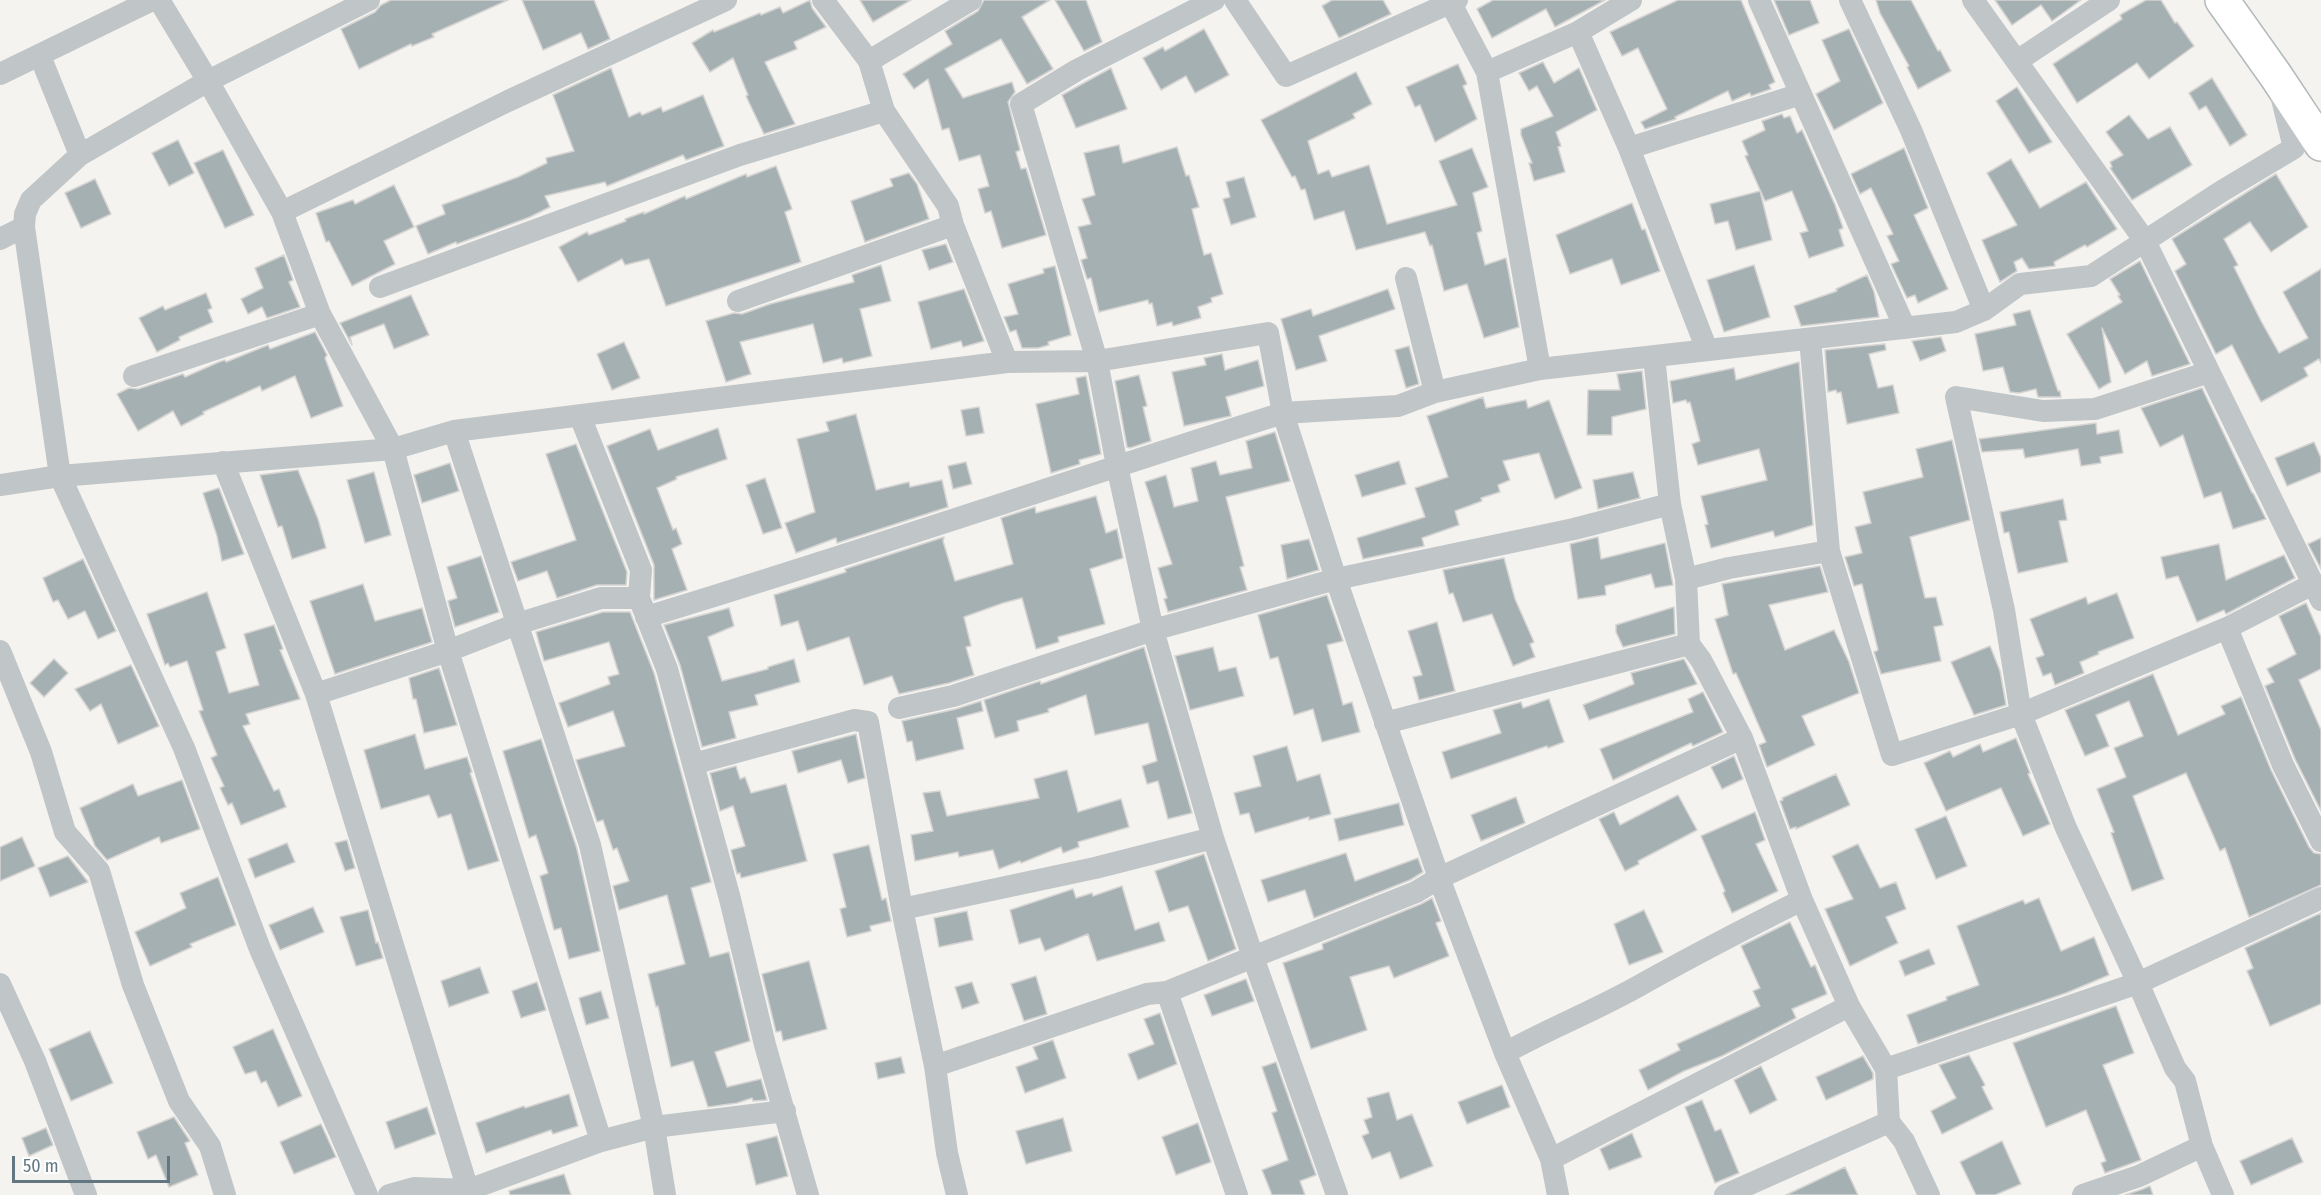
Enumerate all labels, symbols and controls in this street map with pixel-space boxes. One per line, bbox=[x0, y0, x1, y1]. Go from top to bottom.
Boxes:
scale bar bbox=[15, 1144, 172, 1182]
text: 50 m bbox=[23, 1155, 59, 1177]

